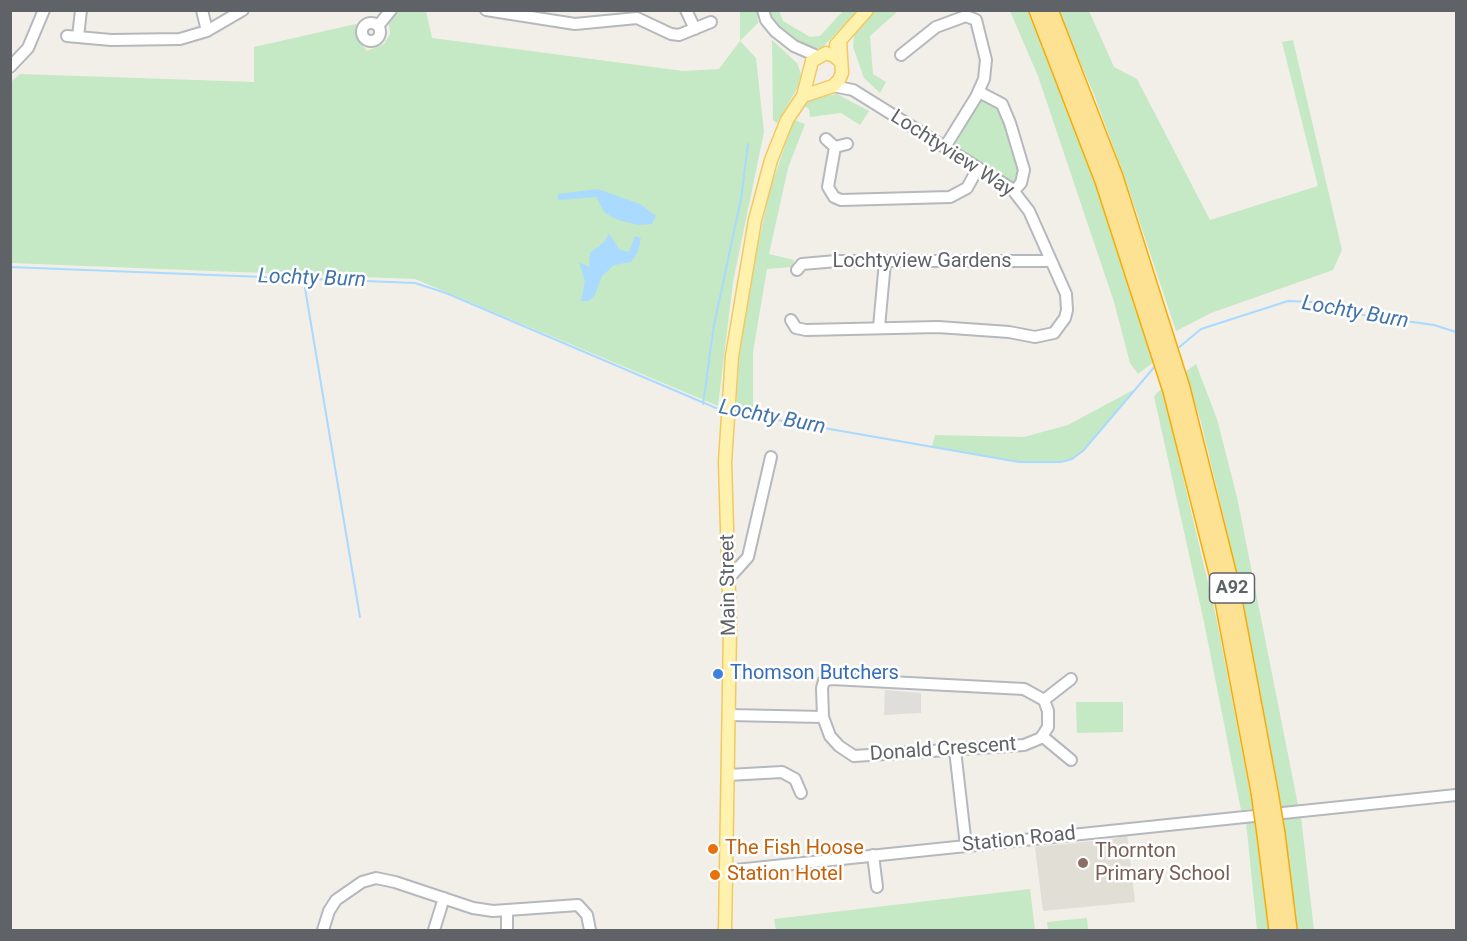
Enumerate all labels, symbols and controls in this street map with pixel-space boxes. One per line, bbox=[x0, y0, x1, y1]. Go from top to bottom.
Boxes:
street label: Lochtyview Way bbox=[886, 105, 1018, 203]
street label: Lochtyview Gardens bbox=[832, 250, 1012, 274]
water label: Lochty Burn bbox=[258, 265, 366, 293]
water label: Lochty Burn bbox=[1300, 291, 1410, 335]
water label: Lochty Burn bbox=[717, 395, 827, 441]
street label: Main Street bbox=[716, 534, 742, 636]
road number: A92 bbox=[1210, 573, 1254, 603]
place label: Thomson Butchers bbox=[730, 662, 899, 686]
marker: Thomson Butchers bbox=[711, 667, 725, 681]
street label: Donald Crescent bbox=[869, 733, 1017, 767]
street label: Station Road bbox=[961, 822, 1077, 858]
place label: The Fish Hoose bbox=[725, 837, 864, 861]
place label: Thornton Primary School bbox=[1095, 840, 1230, 887]
marker: The Fish Hoose bbox=[706, 842, 720, 856]
marker: Thornton Primary School bbox=[1076, 856, 1090, 870]
place label: Station Hotel bbox=[727, 863, 843, 887]
marker: Station Hotel bbox=[708, 868, 722, 882]

